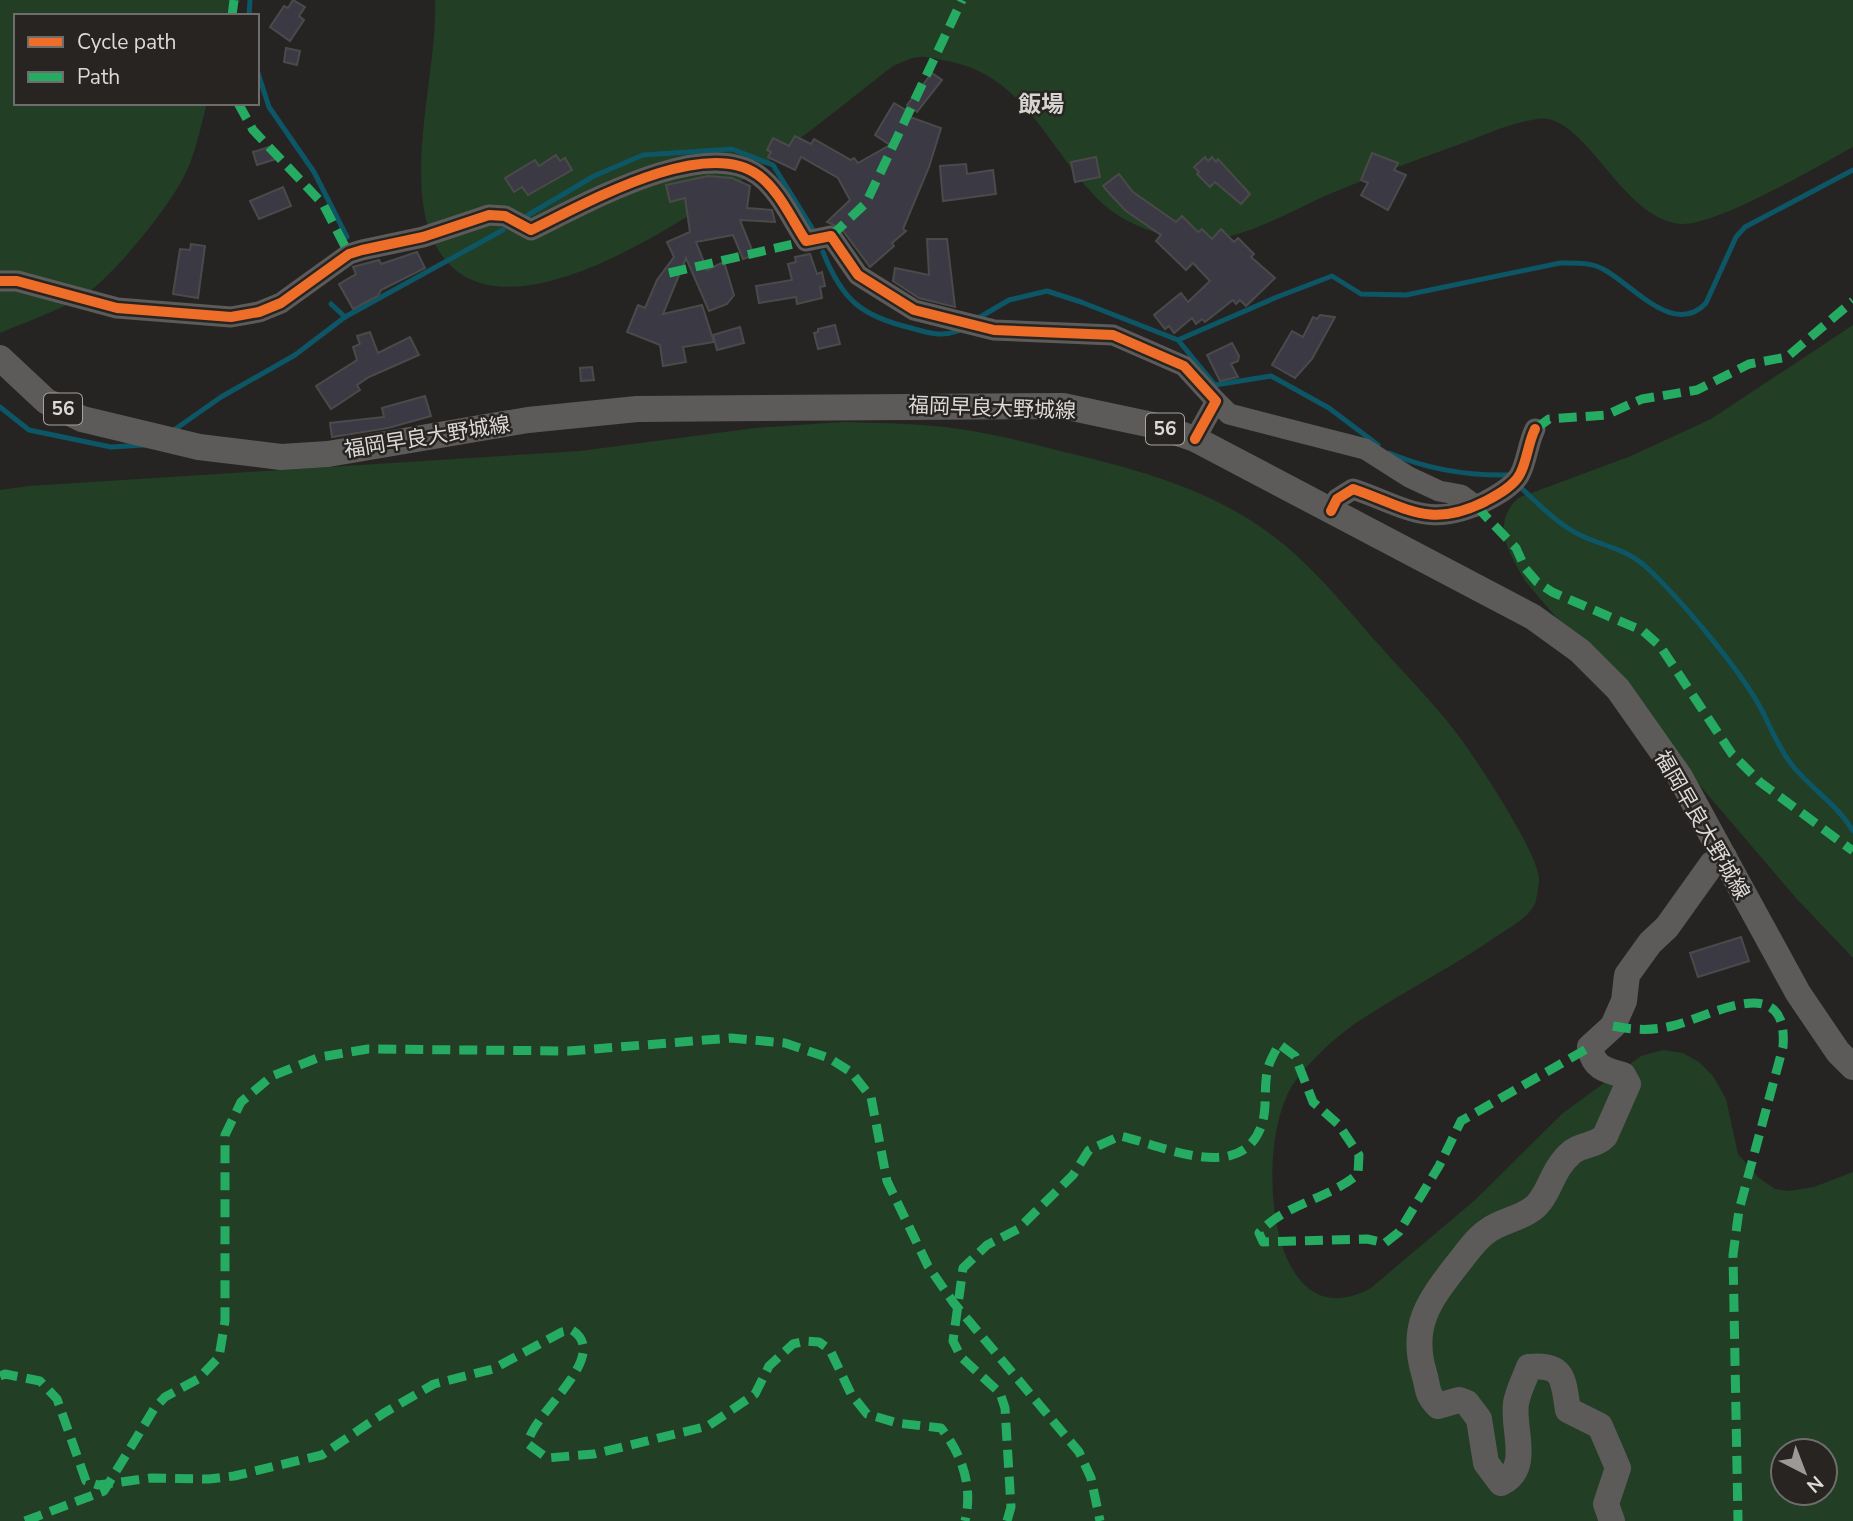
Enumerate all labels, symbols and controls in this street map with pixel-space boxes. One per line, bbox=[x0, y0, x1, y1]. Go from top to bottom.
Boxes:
legend bbox=[14, 14, 259, 105]
text: Cycle path bbox=[77, 28, 176, 56]
text: Path bbox=[77, 63, 120, 91]
district label: 飯場 bbox=[1018, 89, 1064, 120]
street label: 福岡早良大野城線 bbox=[908, 391, 1076, 425]
road number: 56 bbox=[44, 394, 82, 424]
street label: 福岡早良大野城線 bbox=[342, 410, 512, 464]
road number: 56 bbox=[1146, 414, 1184, 444]
street label: 福岡早良大野城線 bbox=[1648, 745, 1756, 905]
north arrow bbox=[1769, 1437, 1839, 1507]
text: N bbox=[1801, 1469, 1829, 1498]

